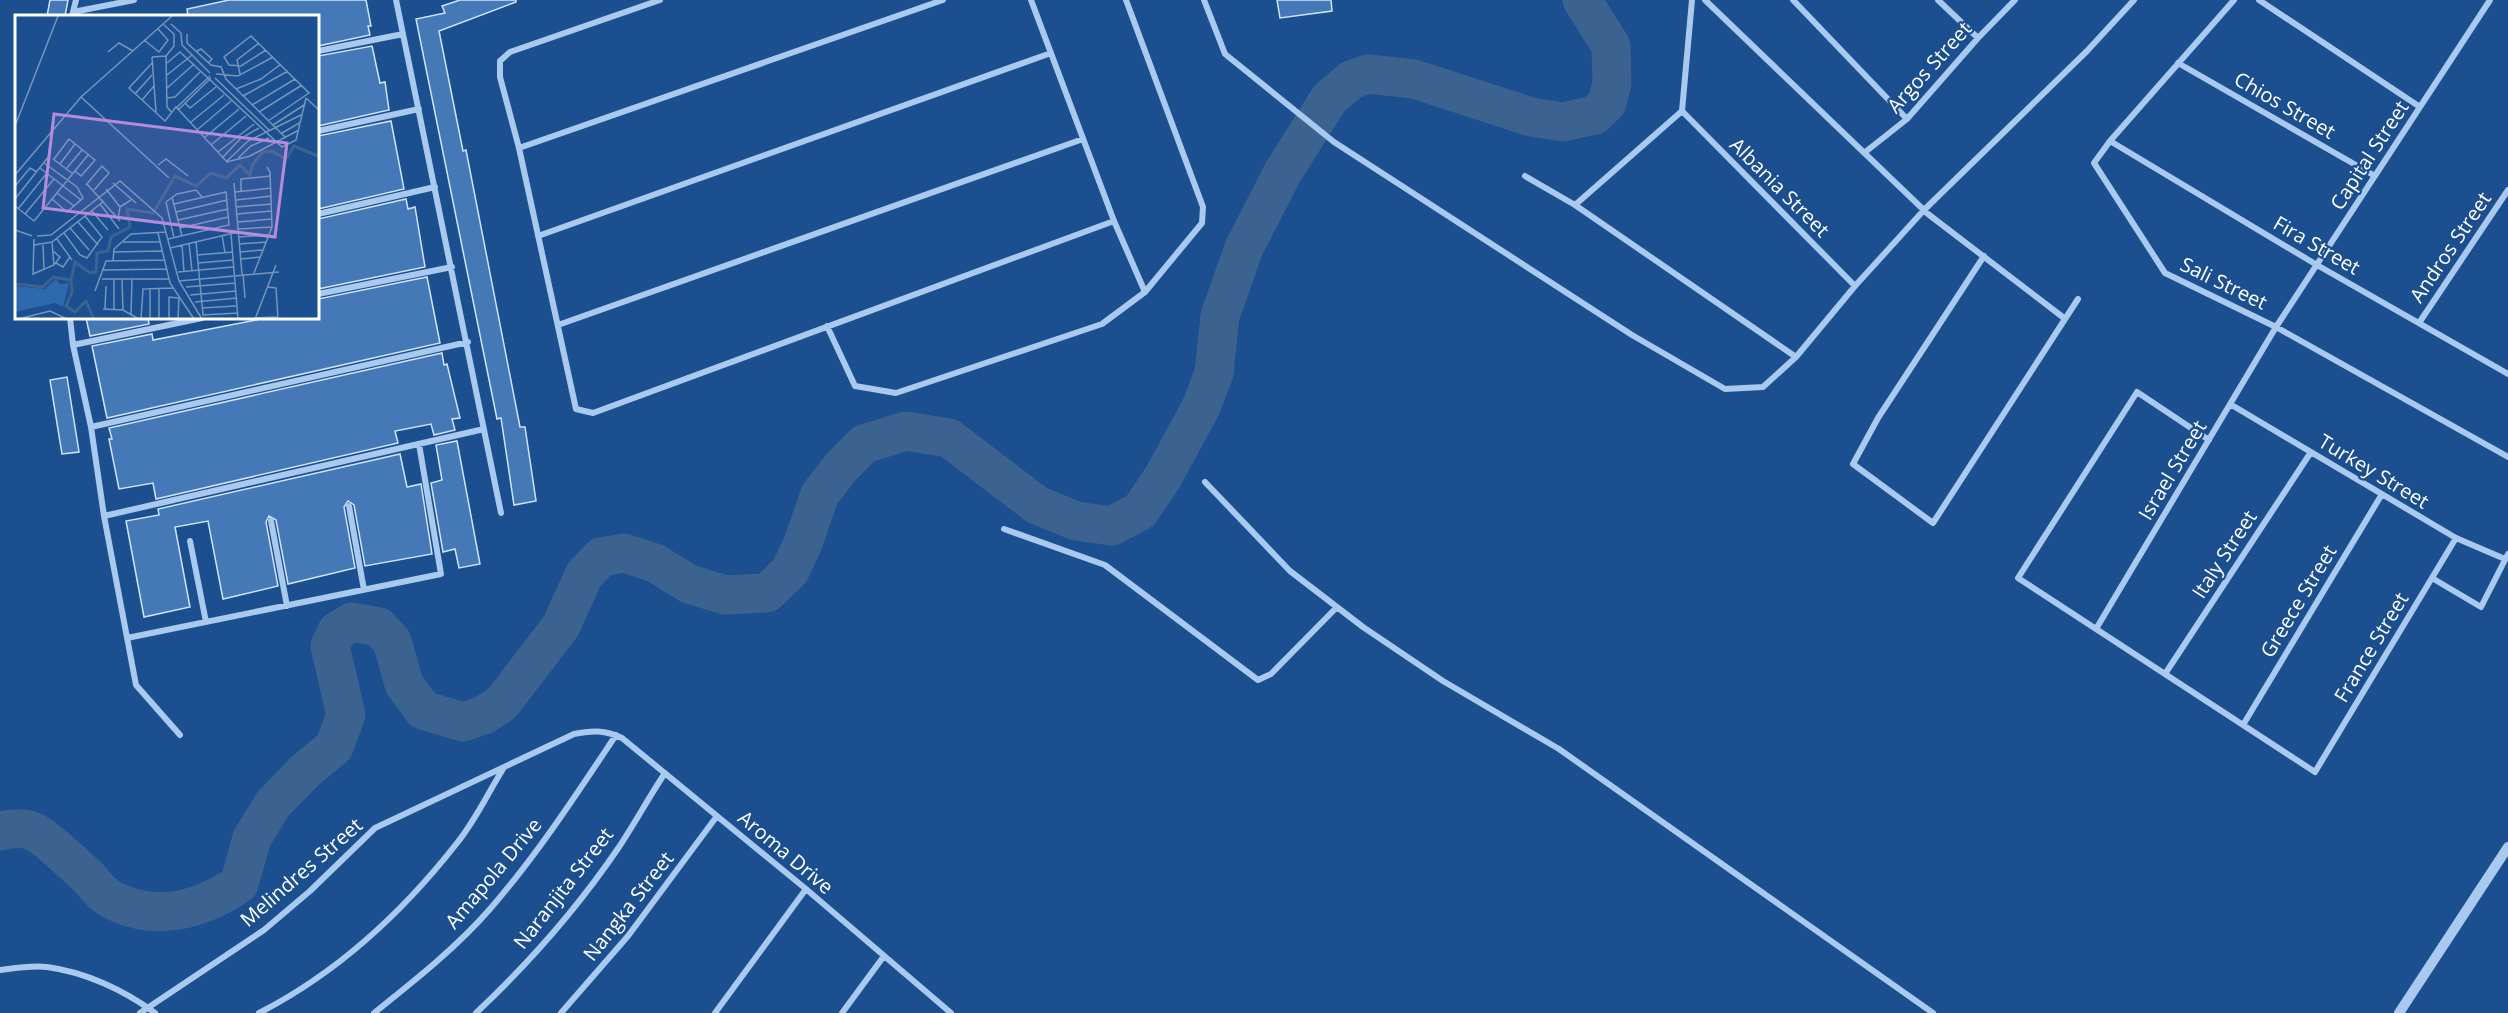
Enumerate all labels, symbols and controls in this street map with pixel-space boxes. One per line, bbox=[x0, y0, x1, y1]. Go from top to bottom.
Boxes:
inset map bbox=[15, 15, 320, 320]
street label: Argos Street bbox=[1881, 15, 1977, 119]
street label: Chios Street bbox=[2230, 65, 2340, 145]
street label: Capital Street bbox=[2324, 95, 2414, 215]
street label: Albania Street bbox=[1724, 131, 1836, 243]
street label: Andros Street bbox=[2403, 186, 2497, 308]
street label: Fira Street bbox=[2269, 209, 2365, 281]
street label: Sali Street bbox=[2176, 250, 2272, 316]
street label: Israel Street bbox=[2132, 415, 2212, 525]
street label: Turkey Street bbox=[2314, 427, 2434, 515]
street label: Italy Street bbox=[2185, 505, 2263, 603]
street label: Greece Street bbox=[2254, 540, 2342, 662]
street label: France Street bbox=[2328, 587, 2414, 707]
street label: Aroma Drive bbox=[733, 804, 839, 900]
street label: Melindres Street bbox=[234, 811, 368, 933]
street label: Amapola Drive bbox=[439, 812, 547, 934]
street label: Naranjita Street bbox=[507, 822, 619, 954]
street label: Nangka Street bbox=[577, 846, 679, 966]

